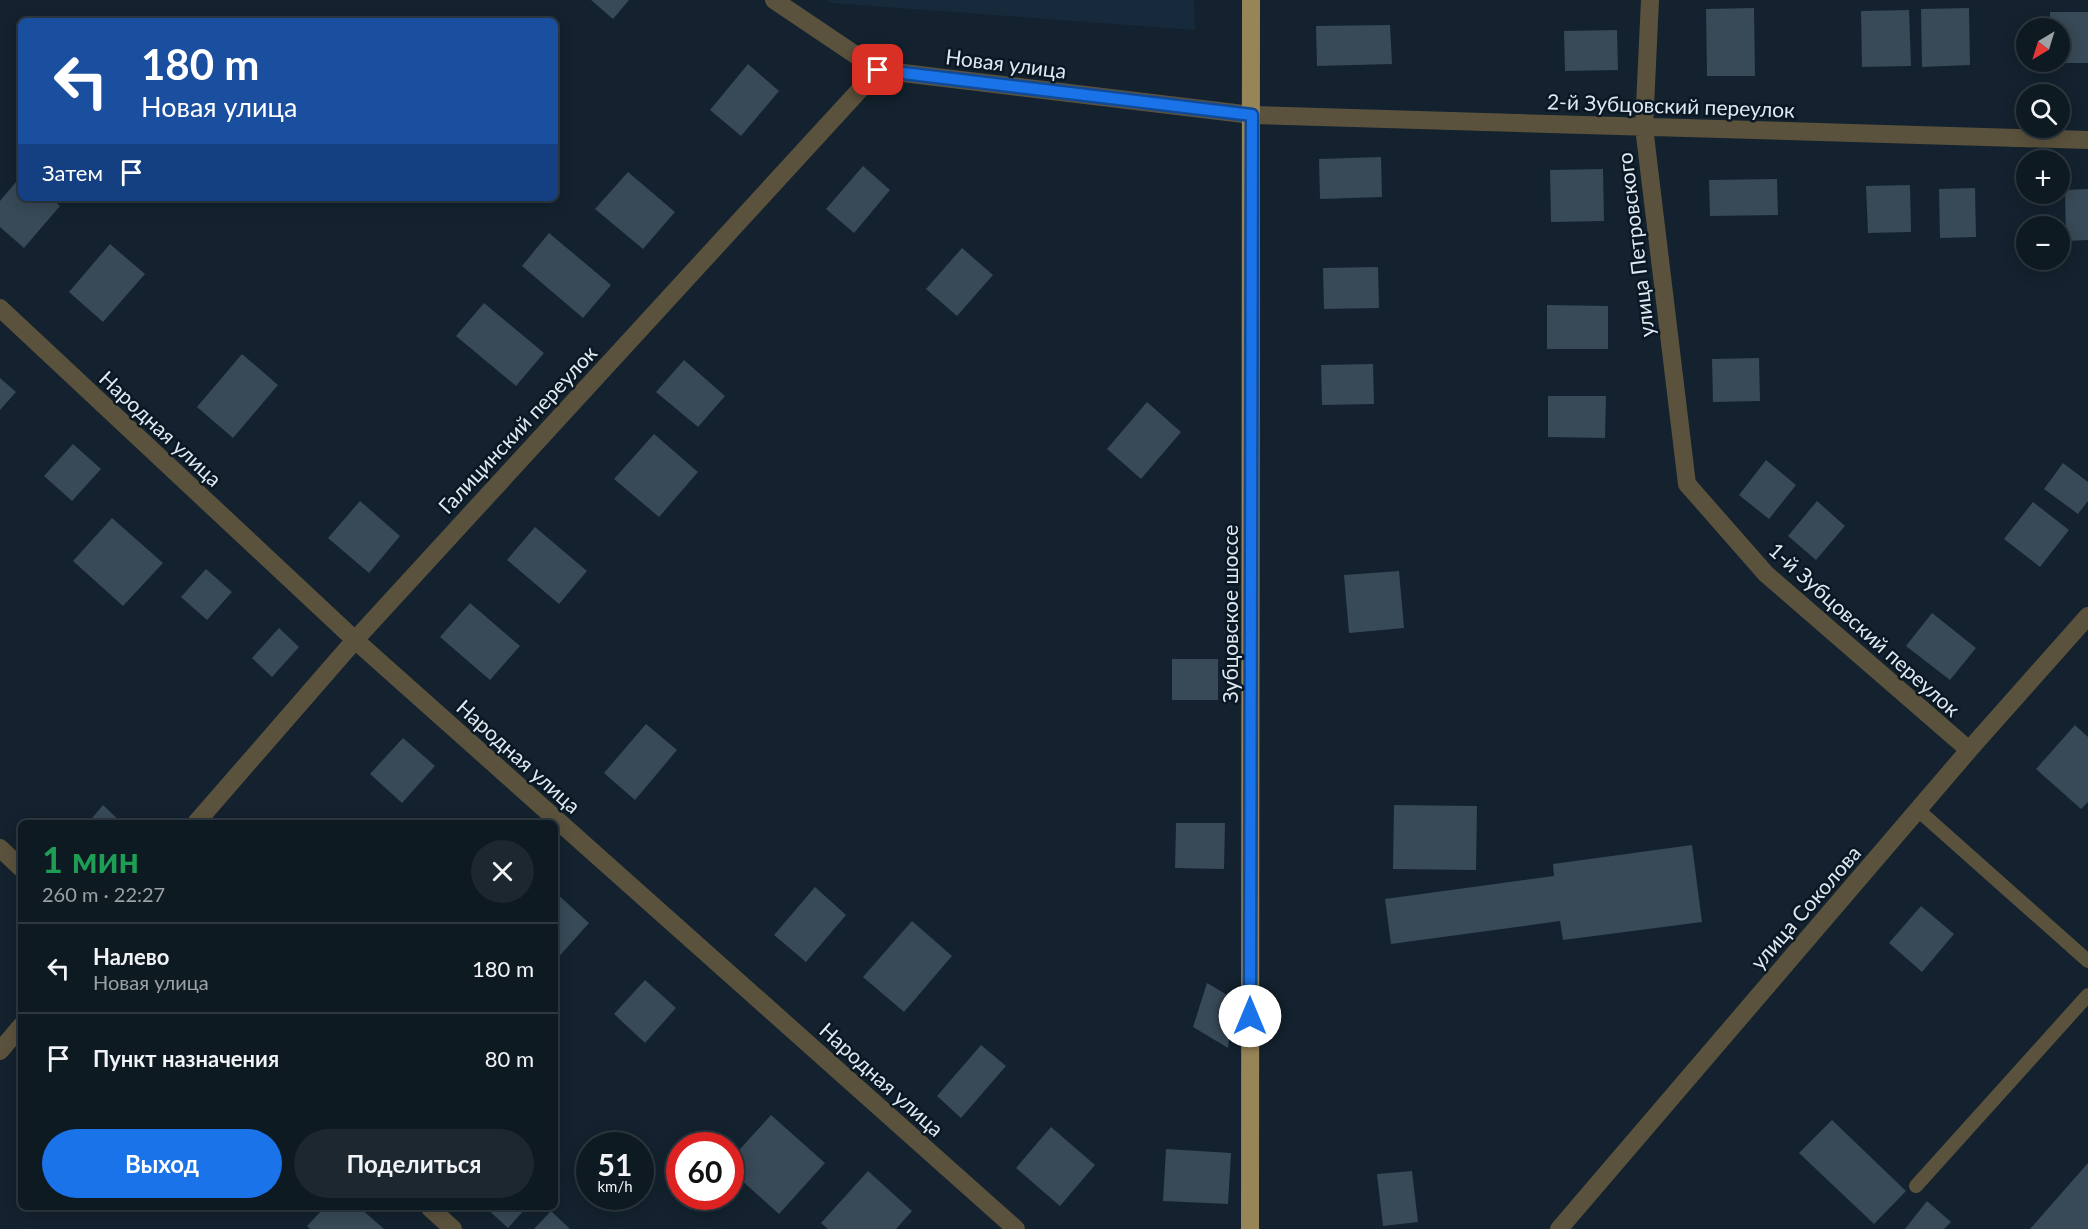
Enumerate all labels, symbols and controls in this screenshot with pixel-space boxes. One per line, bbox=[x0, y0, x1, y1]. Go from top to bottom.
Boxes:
north arrow bbox=[2016, 18, 2070, 72]
map controls bbox=[2016, 18, 2070, 270]
text: 180 m bbox=[141, 39, 259, 89]
icon: left bbox=[42, 42, 120, 120]
street label: Новая улица bbox=[944, 43, 1068, 83]
pin bbox=[852, 44, 903, 95]
icon: arrive bbox=[861, 53, 894, 86]
button: search bbox=[2016, 84, 2070, 138]
street label: 2-й Зубцовский переулок bbox=[1547, 88, 1796, 122]
text: Новая улица bbox=[141, 90, 297, 123]
button: + bbox=[2016, 150, 2070, 204]
street label: улица Петровского bbox=[1611, 151, 1659, 339]
icon: arrive bbox=[115, 156, 148, 189]
text: Затем bbox=[42, 159, 103, 186]
button: − bbox=[2016, 216, 2070, 270]
street label: Галицинский переулок bbox=[433, 340, 601, 518]
street label: Народная улица bbox=[95, 365, 227, 491]
street label: Зубцовское шоссе bbox=[1217, 525, 1242, 703]
street label: 1-й Зубцовский переулок bbox=[1764, 537, 1966, 721]
street label: Народная улица bbox=[452, 694, 586, 818]
text: 1 мин bbox=[42, 837, 139, 881]
button: close bbox=[471, 840, 534, 903]
street label: улица Соколова bbox=[1745, 840, 1865, 974]
text: 260 m · 22:27 bbox=[42, 882, 165, 906]
text: Налево bbox=[93, 943, 169, 970]
icon: left bbox=[42, 952, 75, 985]
text: 180 m bbox=[472, 955, 534, 982]
text: Новая улица bbox=[93, 970, 209, 994]
position arrow bbox=[1218, 984, 1282, 1048]
street label: Народная улица bbox=[815, 1017, 949, 1141]
icon: arrive bbox=[42, 1042, 75, 1075]
text: Пункт назначения bbox=[93, 1045, 279, 1072]
text: 80 m bbox=[485, 1045, 534, 1072]
button: Выход bbox=[42, 1129, 282, 1198]
button: Поделиться bbox=[294, 1129, 534, 1198]
speed limit sign: 60 bbox=[666, 1132, 744, 1210]
text: 51 bbox=[598, 1146, 632, 1182]
text: km/h bbox=[597, 1177, 633, 1195]

